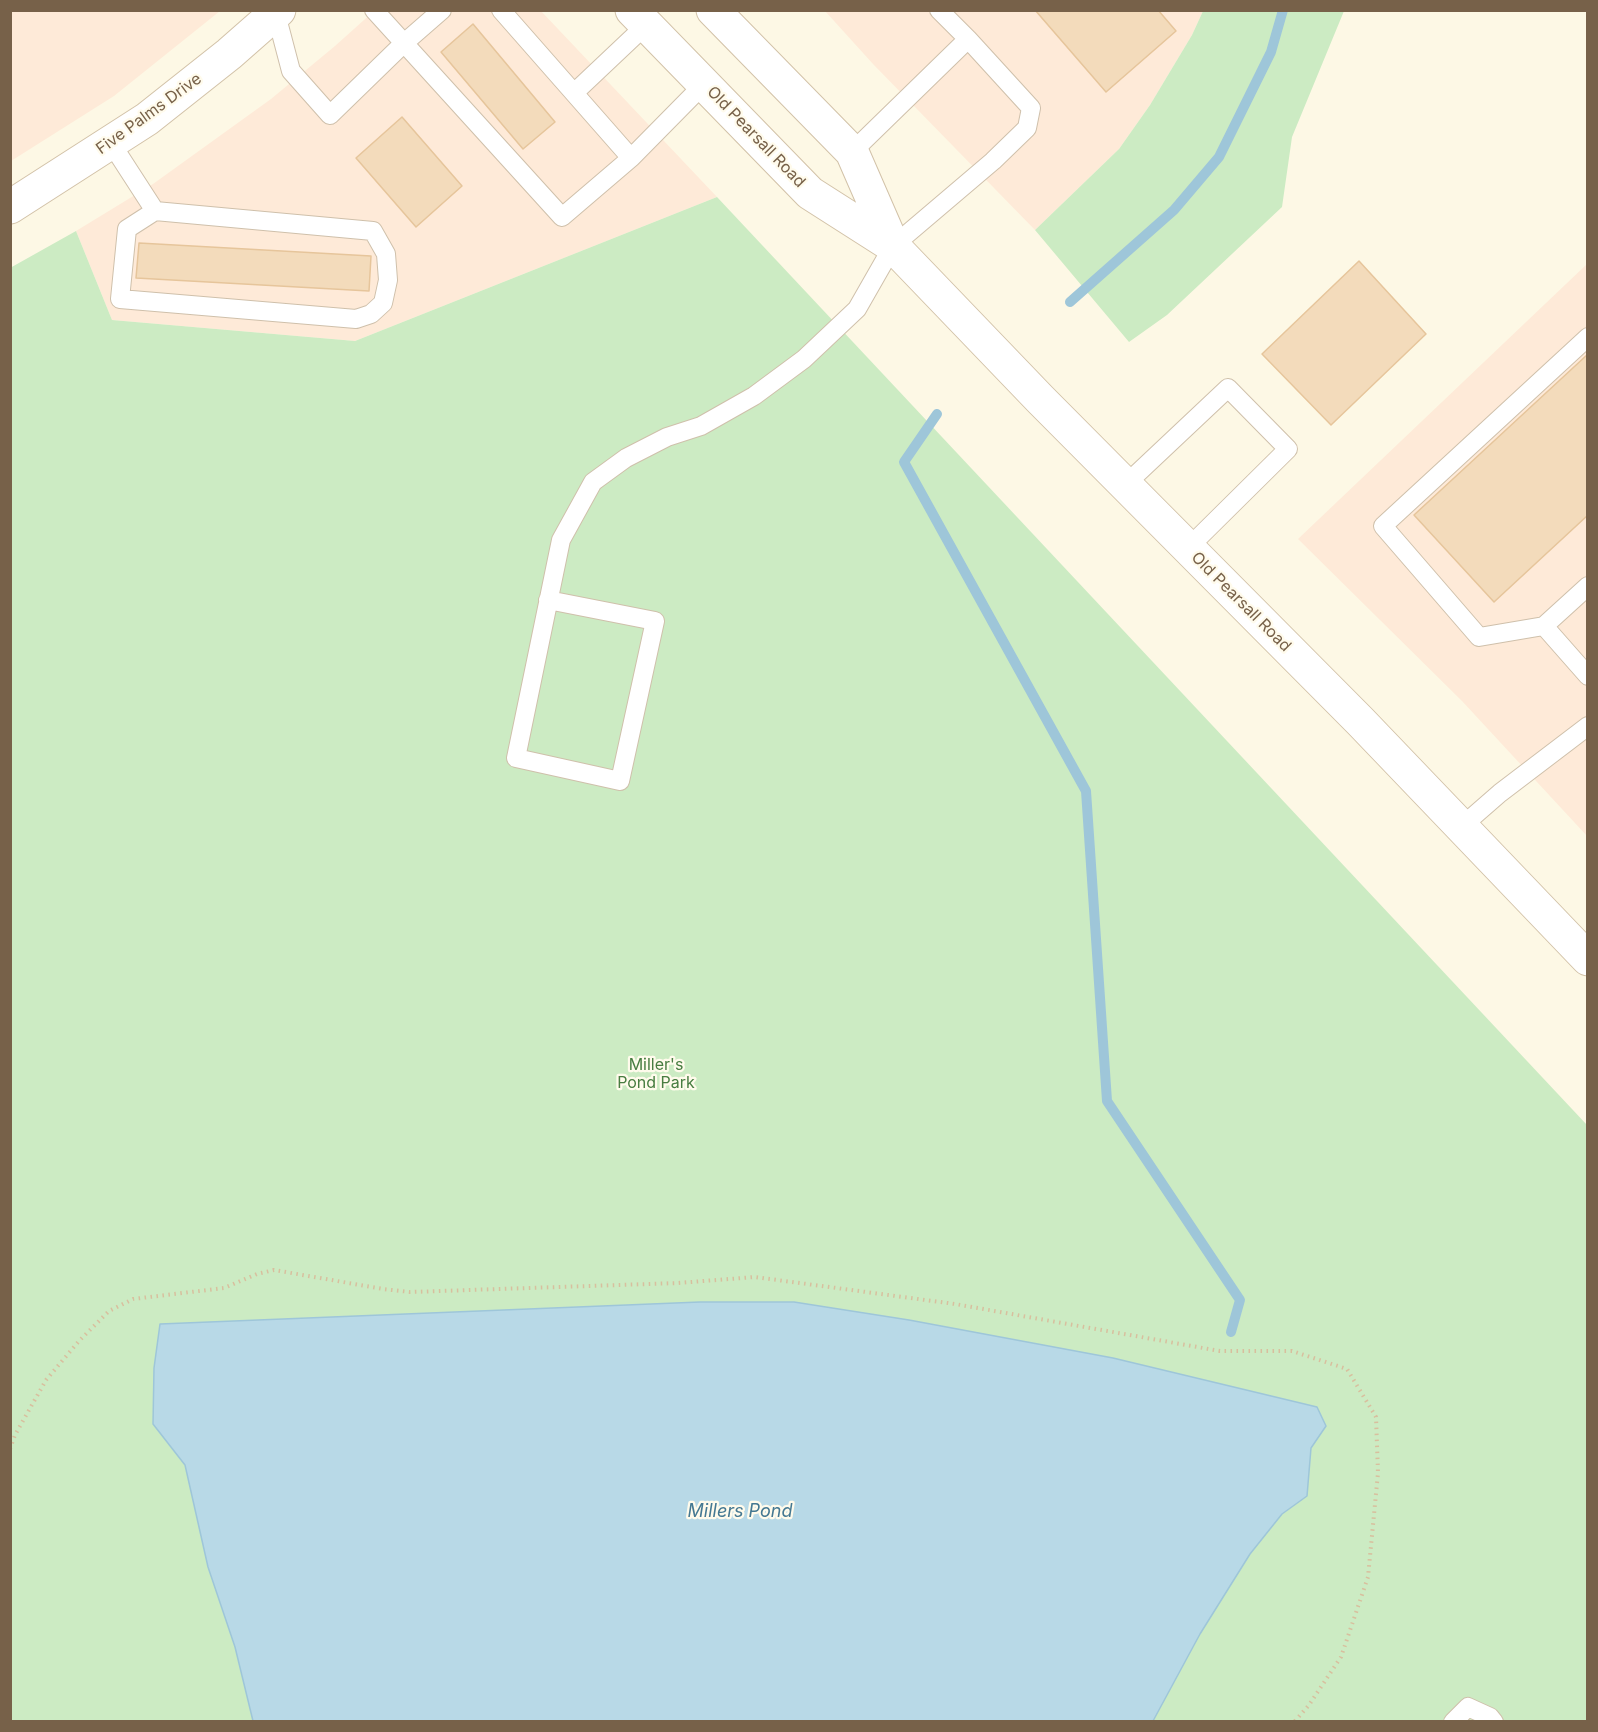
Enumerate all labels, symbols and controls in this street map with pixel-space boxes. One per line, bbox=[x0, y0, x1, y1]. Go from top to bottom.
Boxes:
street label: Five Palms Drive bbox=[93, 69, 205, 159]
street label: Old Pearsall Road bbox=[703, 82, 809, 192]
street label: Old Pearsall Road bbox=[1187, 548, 1295, 656]
park label: Miller's Pond Park bbox=[617, 1055, 695, 1093]
water label: Millers Pond bbox=[688, 1501, 792, 1523]

